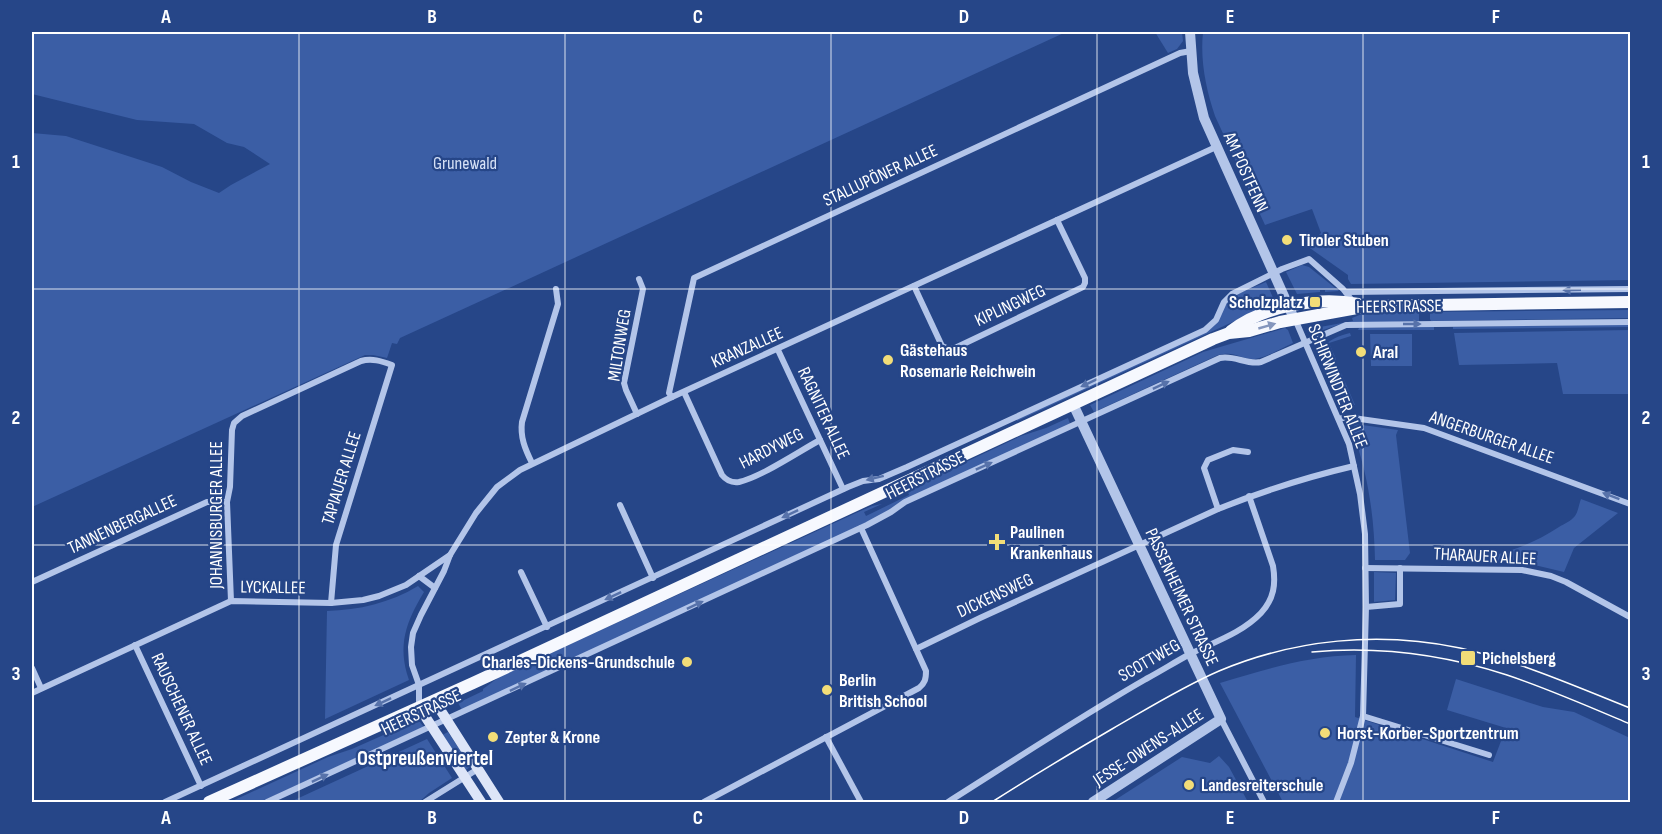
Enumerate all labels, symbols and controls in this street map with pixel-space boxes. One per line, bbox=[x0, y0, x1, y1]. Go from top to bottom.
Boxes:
text: A bbox=[160, 5, 171, 29]
text: B bbox=[427, 5, 437, 29]
text: C bbox=[693, 5, 703, 29]
text: D bbox=[959, 5, 969, 29]
text: E bbox=[1226, 5, 1234, 29]
text: F bbox=[1492, 5, 1500, 29]
street label: AM POSTFENN bbox=[1218, 128, 1272, 215]
street label: STALLUPÖNER ALLEE bbox=[820, 140, 941, 211]
text: 1 bbox=[12, 150, 20, 174]
text: 1 bbox=[1642, 150, 1650, 174]
park label: Grunewald bbox=[433, 153, 497, 174]
place label: Tiroler Stuben bbox=[1299, 230, 1389, 251]
marker: Tiroler Stuben bbox=[1280, 233, 1294, 247]
street label: KIPLINGWEG bbox=[972, 280, 1049, 331]
one-way arrow bbox=[1563, 285, 1582, 295]
place label: Scholzplatz bbox=[1229, 292, 1303, 313]
marker: Scholzplatz bbox=[1308, 295, 1322, 309]
street label: HEERSTRASSE bbox=[1356, 295, 1442, 318]
street label: MILTONWEG bbox=[603, 307, 636, 383]
one-way arrow bbox=[1403, 319, 1422, 329]
one-way arrow bbox=[1258, 321, 1276, 330]
street label: SCHIRWINDTER ALLEE bbox=[1303, 321, 1372, 451]
street label: KRANZALLEE bbox=[708, 322, 786, 373]
place label: Gästehaus Rosemarie Reichwein bbox=[900, 340, 1036, 382]
place label: Aral bbox=[1372, 342, 1398, 363]
marker: Aral bbox=[1354, 345, 1368, 359]
marker: Gästehaus Rosemarie Reichwein bbox=[881, 353, 895, 367]
street label: RAGNITER ALLEE bbox=[793, 364, 854, 463]
one-way arrow bbox=[1080, 378, 1098, 388]
one-way arrow bbox=[1153, 380, 1170, 389]
text: 2 bbox=[12, 406, 20, 430]
street label: ANGERBURGER ALLEE bbox=[1426, 406, 1557, 469]
text: 2 bbox=[1642, 406, 1650, 430]
street label: HARDYWEG bbox=[736, 423, 807, 473]
street label: TAPIAUER ALLEE bbox=[317, 429, 366, 527]
street label: JOHANNISBURGER ALLEE bbox=[206, 441, 227, 590]
street label: HEERSTRASSE bbox=[882, 447, 968, 504]
one-way arrow bbox=[975, 461, 993, 470]
one-way arrow bbox=[866, 474, 885, 484]
street label: TANNENBERGALLEE bbox=[64, 490, 180, 559]
one-way arrow bbox=[1602, 491, 1620, 500]
one-way arrow bbox=[782, 509, 799, 518]
place label: Paulinen Krankenhaus bbox=[1010, 522, 1093, 564]
street label: PASSENHEIMER STRASSE bbox=[1140, 525, 1223, 669]
marker: Paulinen Krankenhaus bbox=[988, 533, 1006, 551]
street label: THARAUER ALLEE bbox=[1433, 543, 1537, 570]
street label: DICKENSWEG bbox=[954, 569, 1037, 622]
street label: LYCKALLEE bbox=[240, 576, 306, 599]
one-way arrow bbox=[605, 592, 622, 601]
one-way arrow bbox=[687, 601, 704, 610]
street label: SCOTTWEG bbox=[1115, 634, 1184, 686]
place label: Pichelsberg bbox=[1482, 648, 1556, 669]
marker: Pichelsberg bbox=[1459, 649, 1477, 667]
street label: RAUSCHENER ALLEE bbox=[146, 650, 217, 769]
place label: Charles-Dickens-Grundschule bbox=[482, 652, 675, 673]
marker: Charles-Dickens-Grundschule bbox=[680, 655, 694, 669]
text: 3 bbox=[12, 662, 21, 686]
text: 3 bbox=[1642, 662, 1651, 686]
place label: Berlin British School bbox=[839, 670, 927, 712]
one-way arrow bbox=[510, 683, 527, 692]
marker: Berlin British School bbox=[820, 683, 834, 697]
street label: HEERSTRASSE bbox=[378, 685, 464, 740]
one-way arrow bbox=[374, 698, 391, 707]
street label: JESSE-OWENS-ALLEE bbox=[1088, 704, 1207, 791]
place label: Horst-Korber-Sportzentrum bbox=[1337, 723, 1519, 744]
marker: Horst-Korber-Sportzentrum bbox=[1318, 726, 1332, 740]
place label: Zepter & Krone bbox=[505, 727, 600, 748]
marker: Zepter & Krone bbox=[486, 730, 500, 744]
district label: Ostpreußenviertel bbox=[357, 746, 493, 771]
one-way arrow bbox=[312, 773, 330, 783]
place label: Landesreiterschule bbox=[1201, 775, 1323, 796]
marker: Landesreiterschule bbox=[1182, 778, 1196, 792]
text: A bbox=[160, 806, 171, 830]
text: B bbox=[427, 806, 437, 830]
text: C bbox=[693, 806, 703, 830]
text: D bbox=[959, 806, 969, 830]
text: E bbox=[1226, 806, 1234, 830]
text: F bbox=[1492, 806, 1500, 830]

